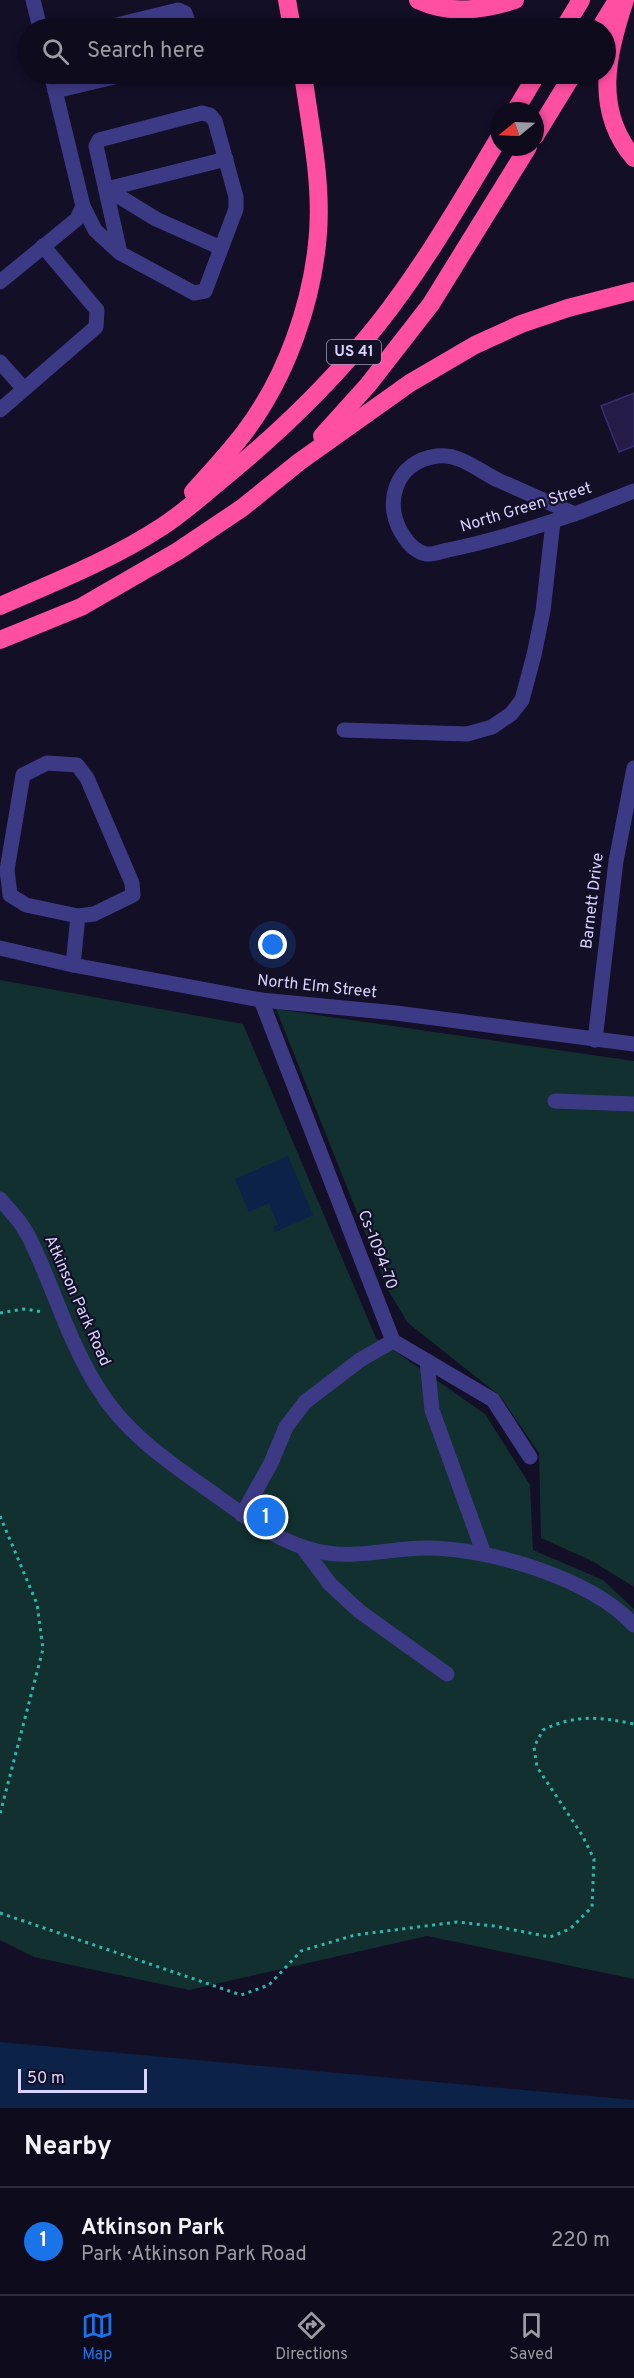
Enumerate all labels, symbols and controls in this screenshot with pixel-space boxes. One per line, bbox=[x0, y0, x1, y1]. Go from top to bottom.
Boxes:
search box bbox=[18, 18, 616, 84]
icon: search bbox=[39, 35, 72, 68]
text: Search here bbox=[87, 38, 205, 65]
north arrow bbox=[490, 102, 544, 156]
road number: US 41 bbox=[327, 340, 381, 364]
street label: North Green Street bbox=[458, 478, 594, 538]
street label: Barnett Drive bbox=[577, 852, 609, 950]
your location bbox=[258, 930, 287, 959]
street label: North Elm Street bbox=[256, 971, 378, 1003]
street label: Cs-1094-70 bbox=[353, 1207, 401, 1293]
street label: Atkinson Park Road bbox=[39, 1233, 115, 1369]
pin: 1 bbox=[246, 1494, 286, 1540]
scale bar bbox=[18, 2066, 147, 2094]
text: 50 m bbox=[27, 2069, 65, 2089]
text: Nearby bbox=[24, 2131, 112, 2164]
text: Atkinson Park bbox=[81, 2215, 225, 2242]
text: 1 bbox=[40, 2228, 48, 2254]
text: 220 m bbox=[551, 2228, 610, 2254]
text: Park · Atkinson Park Road bbox=[81, 2242, 307, 2268]
tab: Map bbox=[81, 2309, 114, 2365]
tab: Directions bbox=[275, 2309, 348, 2365]
tab: Saved bbox=[509, 2309, 553, 2365]

